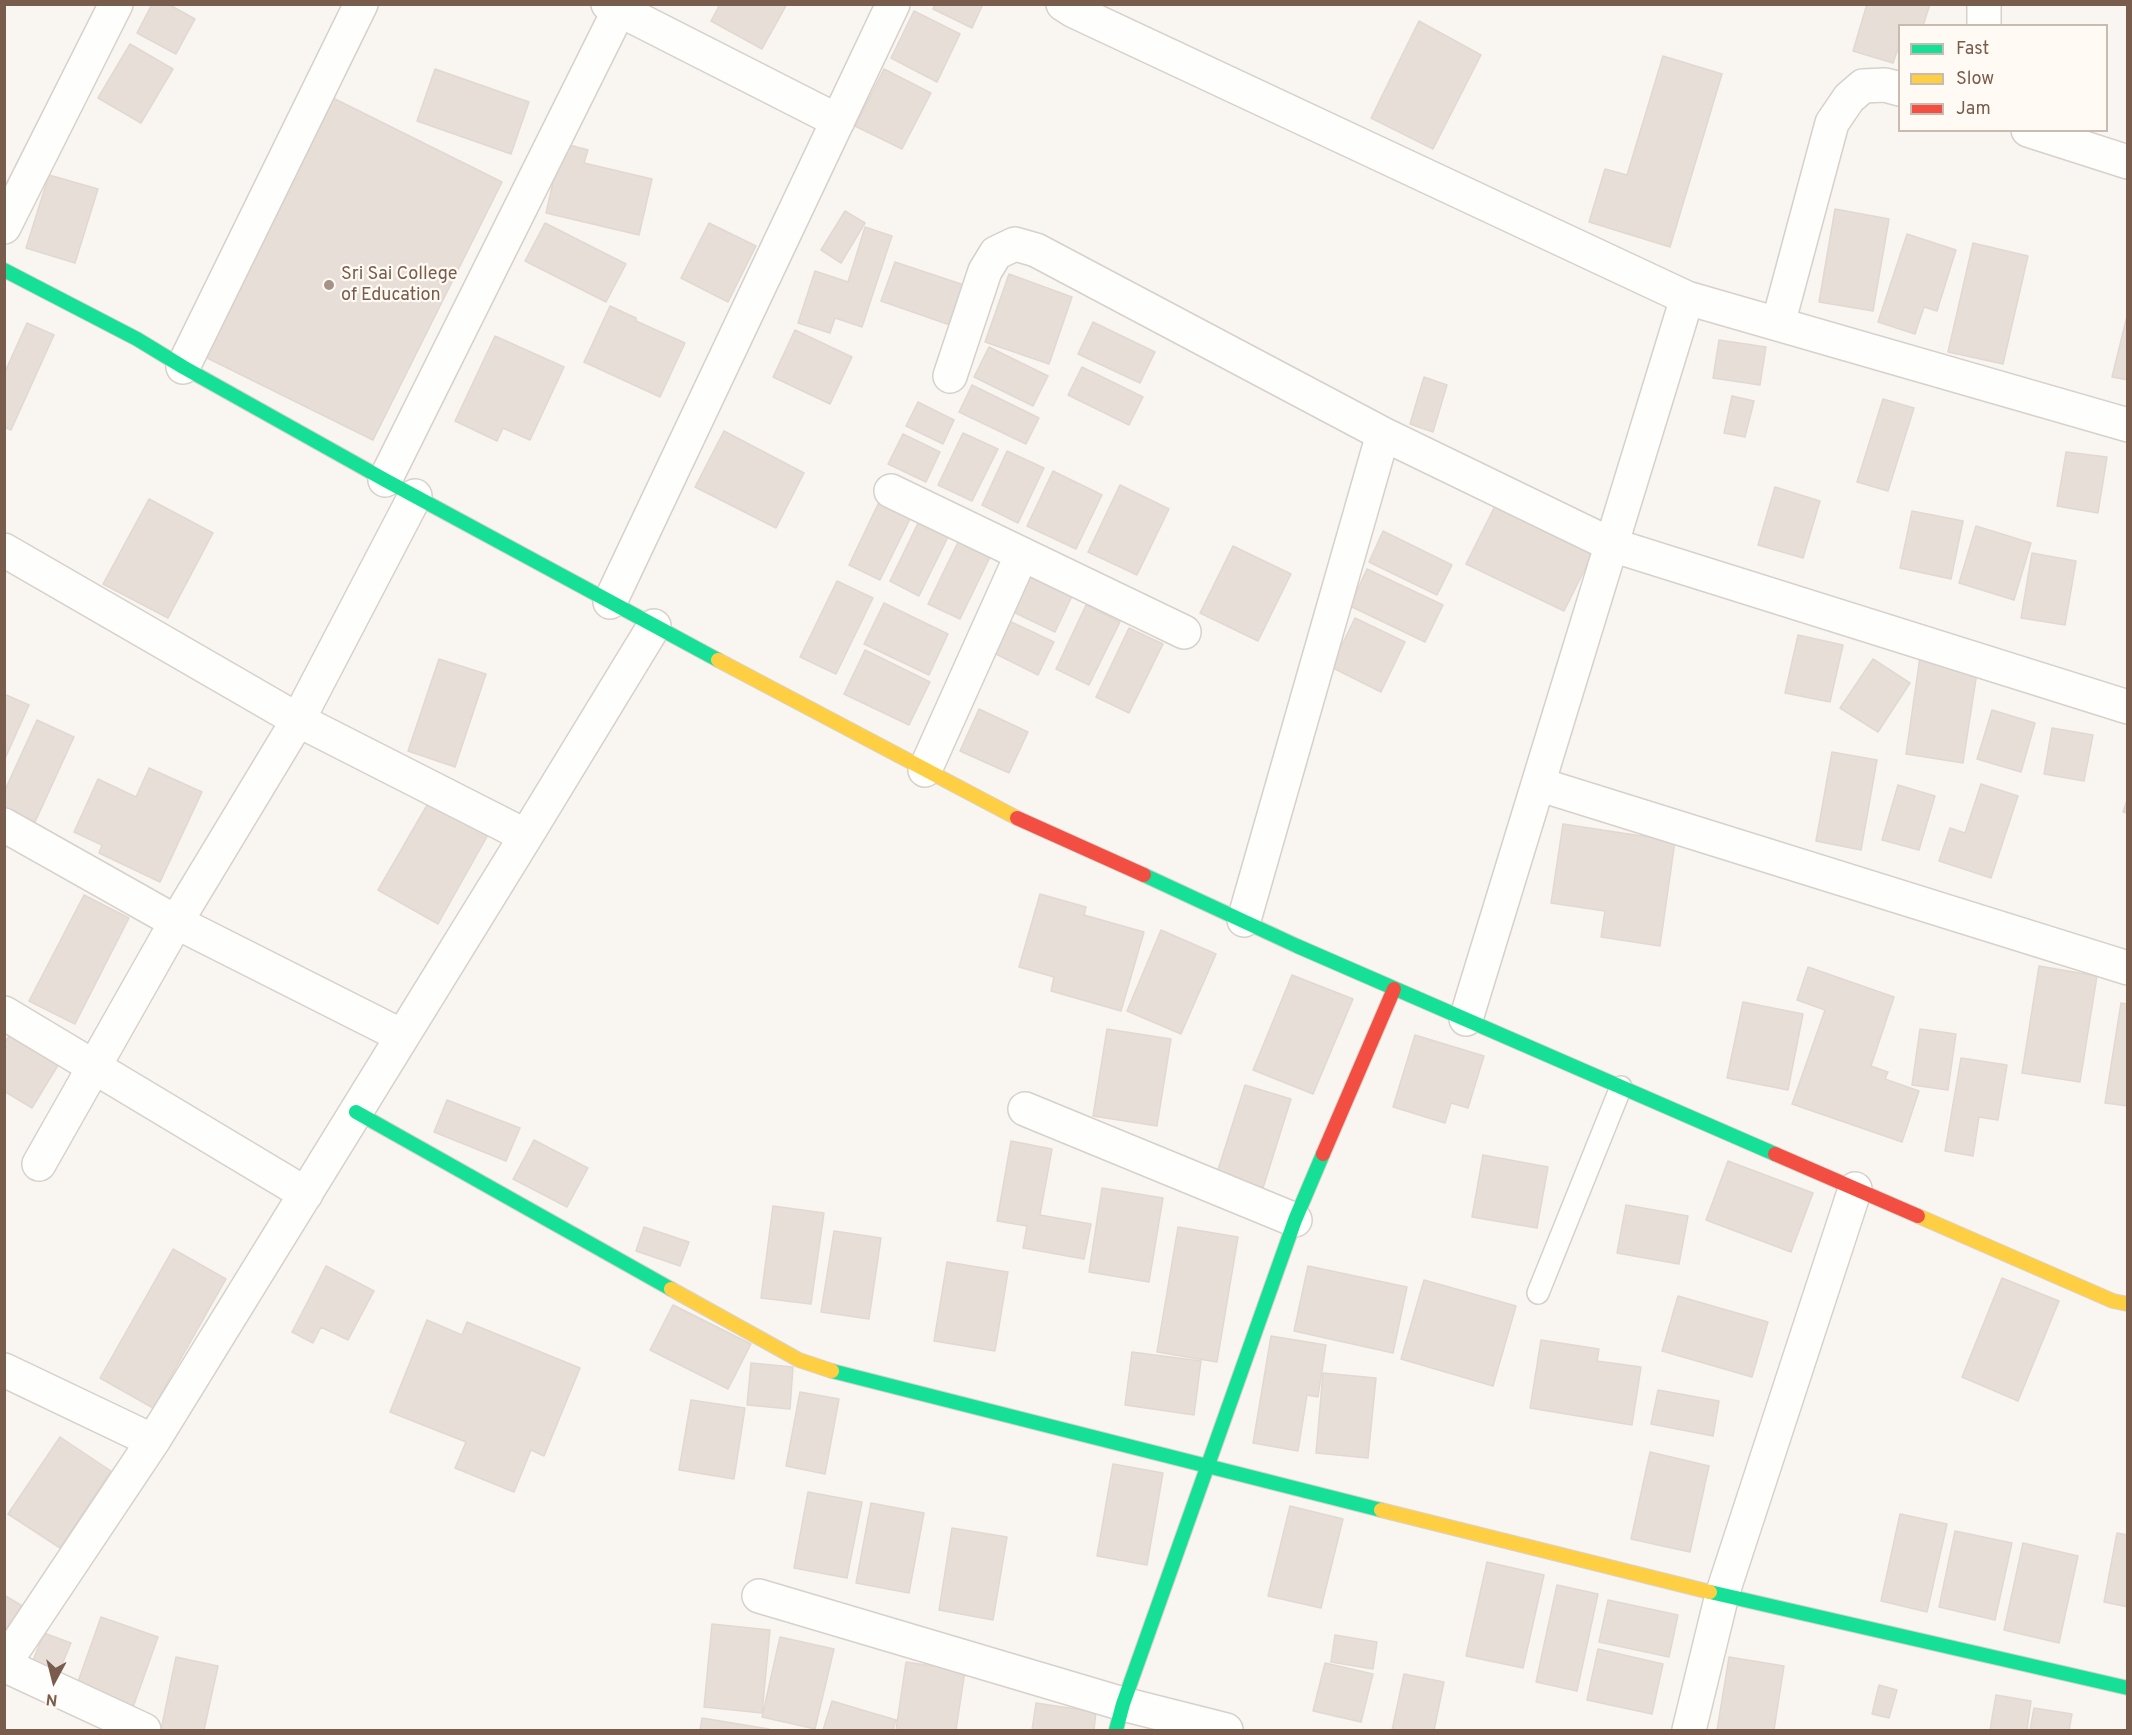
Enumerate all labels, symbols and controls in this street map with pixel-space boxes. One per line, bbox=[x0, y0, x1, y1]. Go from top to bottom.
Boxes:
legend bbox=[1898, 24, 2108, 132]
text: Fast bbox=[1956, 38, 1989, 61]
text: Slow bbox=[1956, 68, 1994, 91]
text: Jam bbox=[1956, 98, 1991, 121]
place label: Sri Sai College of Education bbox=[341, 264, 457, 306]
marker: Sri Sai College of Education bbox=[322, 278, 336, 292]
north arrow bbox=[24, 1651, 84, 1711]
text: N bbox=[45, 1688, 59, 1709]

